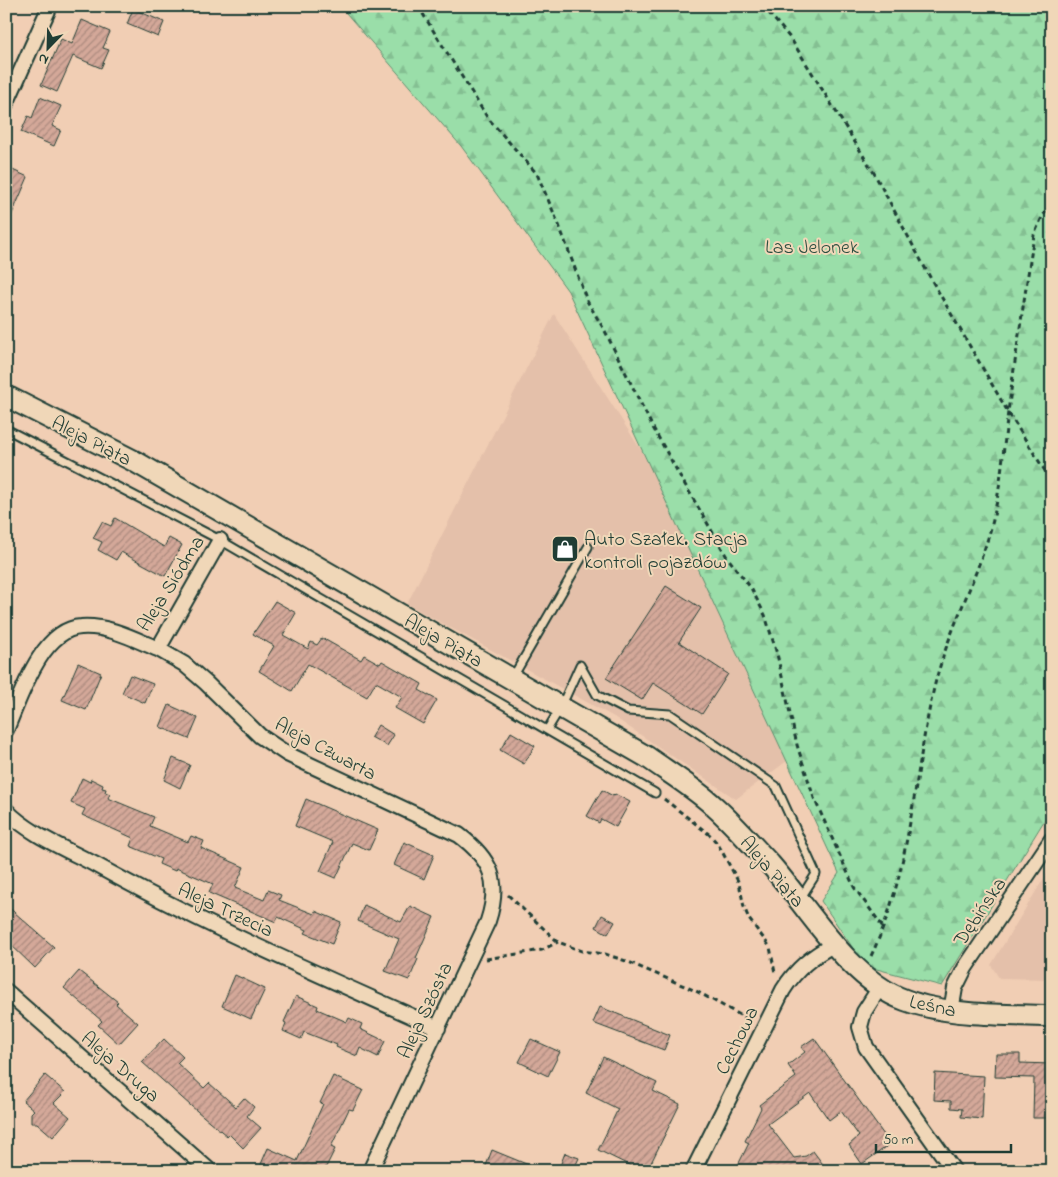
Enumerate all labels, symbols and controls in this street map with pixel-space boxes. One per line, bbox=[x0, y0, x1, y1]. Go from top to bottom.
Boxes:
north arrow bbox=[22, 22, 72, 72]
text: N bbox=[35, 47, 52, 70]
park label: Las Jelonek bbox=[765, 234, 859, 263]
street label: Aleja Piąta bbox=[46, 410, 136, 475]
place label: Auto Szałek. Stacja kontroli pojazdów bbox=[584, 526, 747, 578]
street label: Aleja Siódma bbox=[131, 530, 213, 638]
shop icon: Auto Szałek. Stacja kontroli pojazdów bbox=[550, 534, 580, 564]
street label: Aleja Piąta bbox=[398, 608, 488, 676]
street label: Aleja Czwarta bbox=[269, 711, 381, 789]
street label: Aleja Piąta bbox=[732, 830, 811, 915]
street label: Dębińska bbox=[947, 872, 1015, 953]
street label: Aleja Trzecia bbox=[172, 876, 278, 946]
street label: Aleja Szósta bbox=[391, 958, 461, 1064]
street label: Leśna bbox=[906, 988, 959, 1027]
street label: Cechowa bbox=[709, 1002, 767, 1080]
street label: Aleja Druga bbox=[73, 1025, 165, 1111]
scale bar bbox=[876, 1122, 1010, 1154]
text: 50 m bbox=[883, 1129, 914, 1151]

